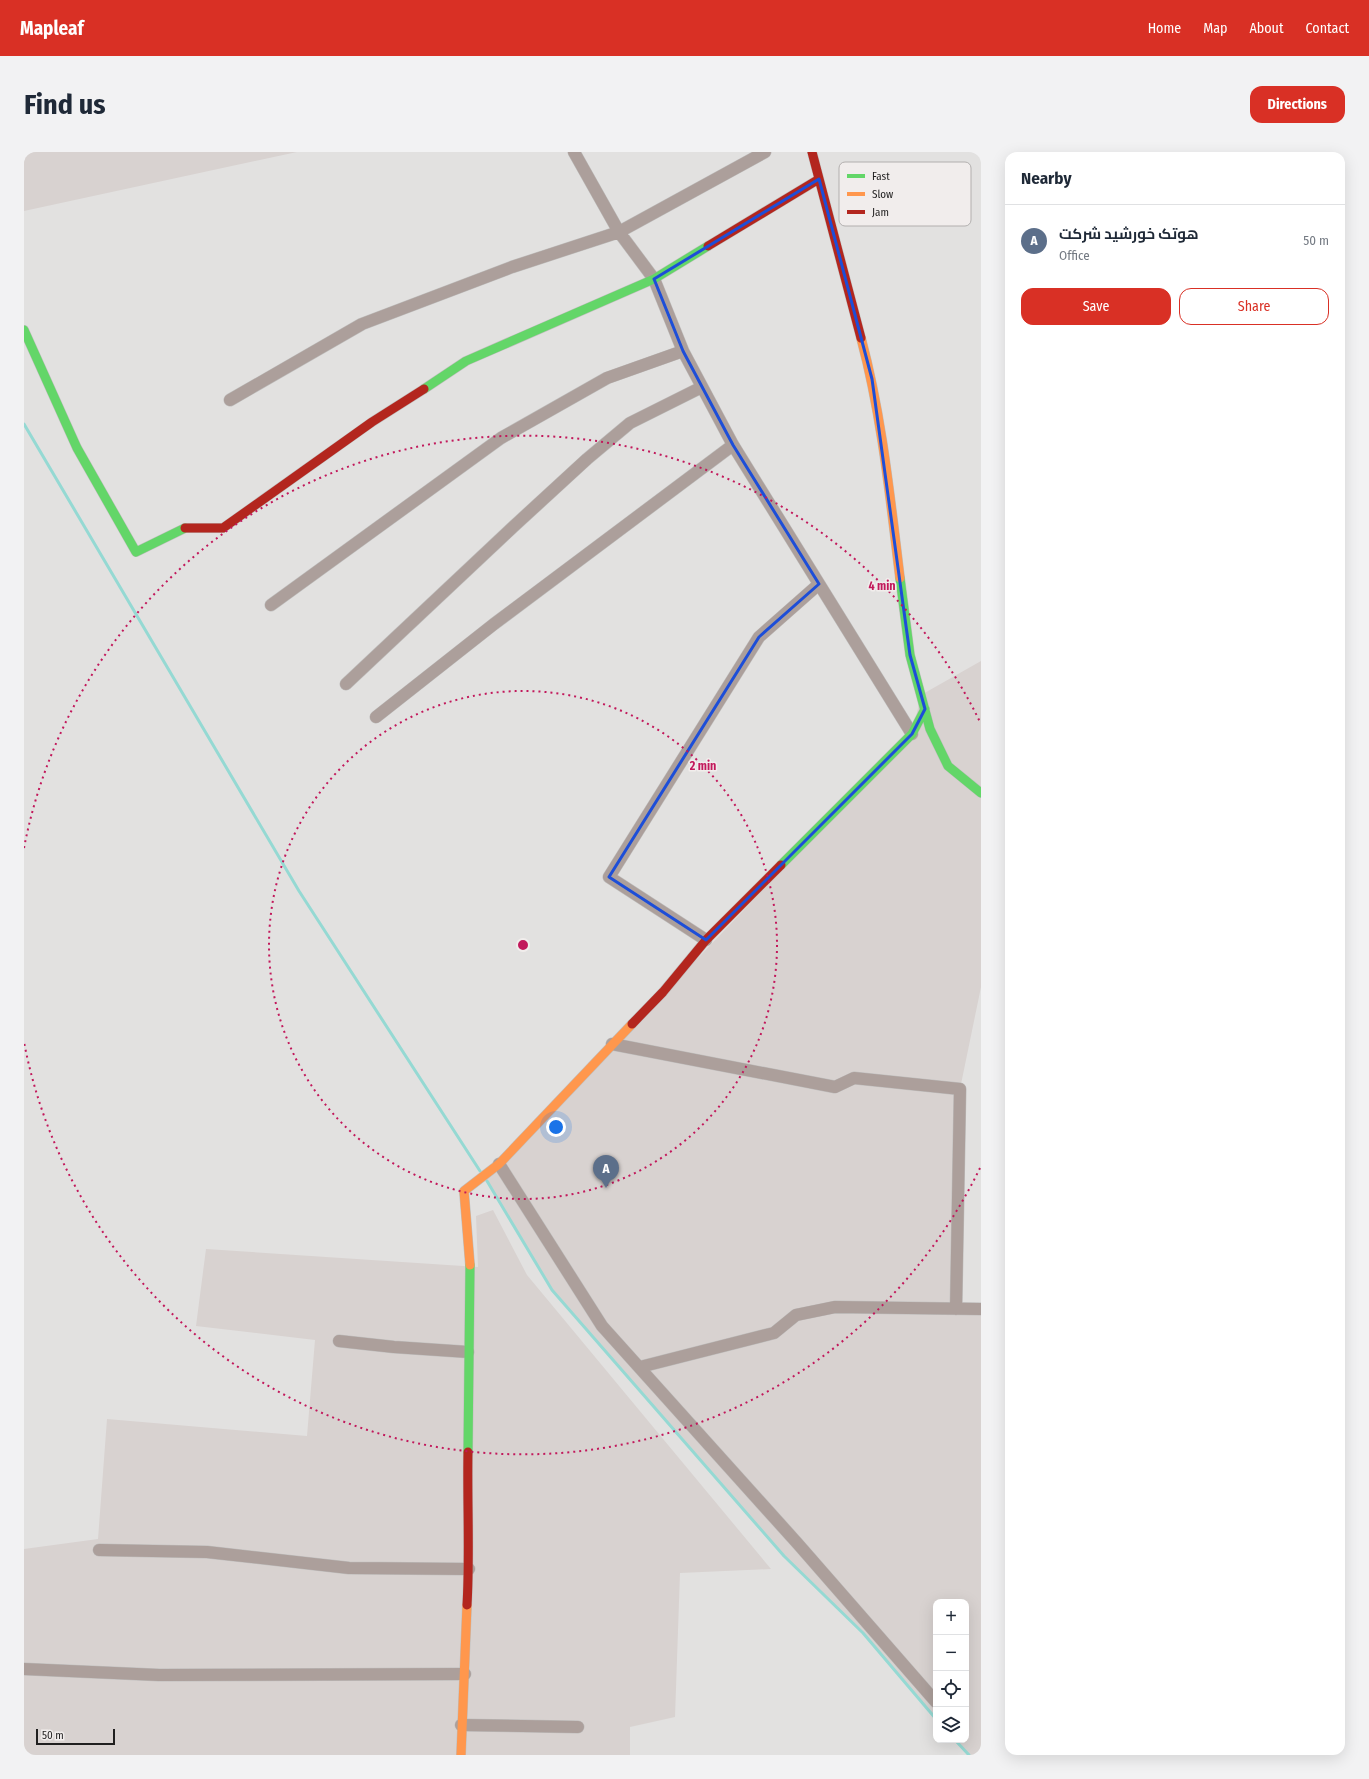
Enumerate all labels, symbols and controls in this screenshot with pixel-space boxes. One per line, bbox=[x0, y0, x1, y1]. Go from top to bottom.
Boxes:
text: Mapleaf bbox=[20, 17, 84, 40]
text: Home bbox=[1148, 20, 1181, 37]
text: Map bbox=[1203, 20, 1227, 37]
text: About bbox=[1249, 20, 1284, 37]
text: Contact bbox=[1306, 20, 1349, 37]
button: Directions bbox=[1250, 86, 1345, 123]
text: Find us bbox=[24, 88, 106, 121]
legend bbox=[839, 162, 971, 226]
text: Nearby bbox=[1021, 168, 1072, 189]
text: Fast bbox=[872, 170, 890, 183]
text: Slow bbox=[872, 188, 893, 201]
text: Jam bbox=[872, 206, 889, 219]
text: هوتک خورشید شرکت bbox=[1059, 225, 1199, 243]
text: A bbox=[1030, 233, 1038, 248]
text: 50 m bbox=[1303, 233, 1329, 248]
text: Office bbox=[1059, 248, 1090, 263]
button: Save bbox=[1021, 288, 1171, 325]
button: Share bbox=[1179, 288, 1329, 325]
text: 4 min bbox=[868, 579, 896, 593]
text: 2 min bbox=[689, 759, 716, 773]
centre of rings bbox=[516, 938, 530, 952]
your location bbox=[546, 1117, 566, 1137]
pin: A bbox=[593, 1155, 619, 1188]
map controls bbox=[933, 1599, 969, 1743]
button: + bbox=[933, 1599, 969, 1635]
button: − bbox=[933, 1635, 969, 1671]
button: locate bbox=[933, 1671, 969, 1707]
button: layers bbox=[933, 1707, 969, 1743]
scale bar bbox=[36, 1727, 115, 1746]
text: 50 m bbox=[42, 1729, 64, 1742]

